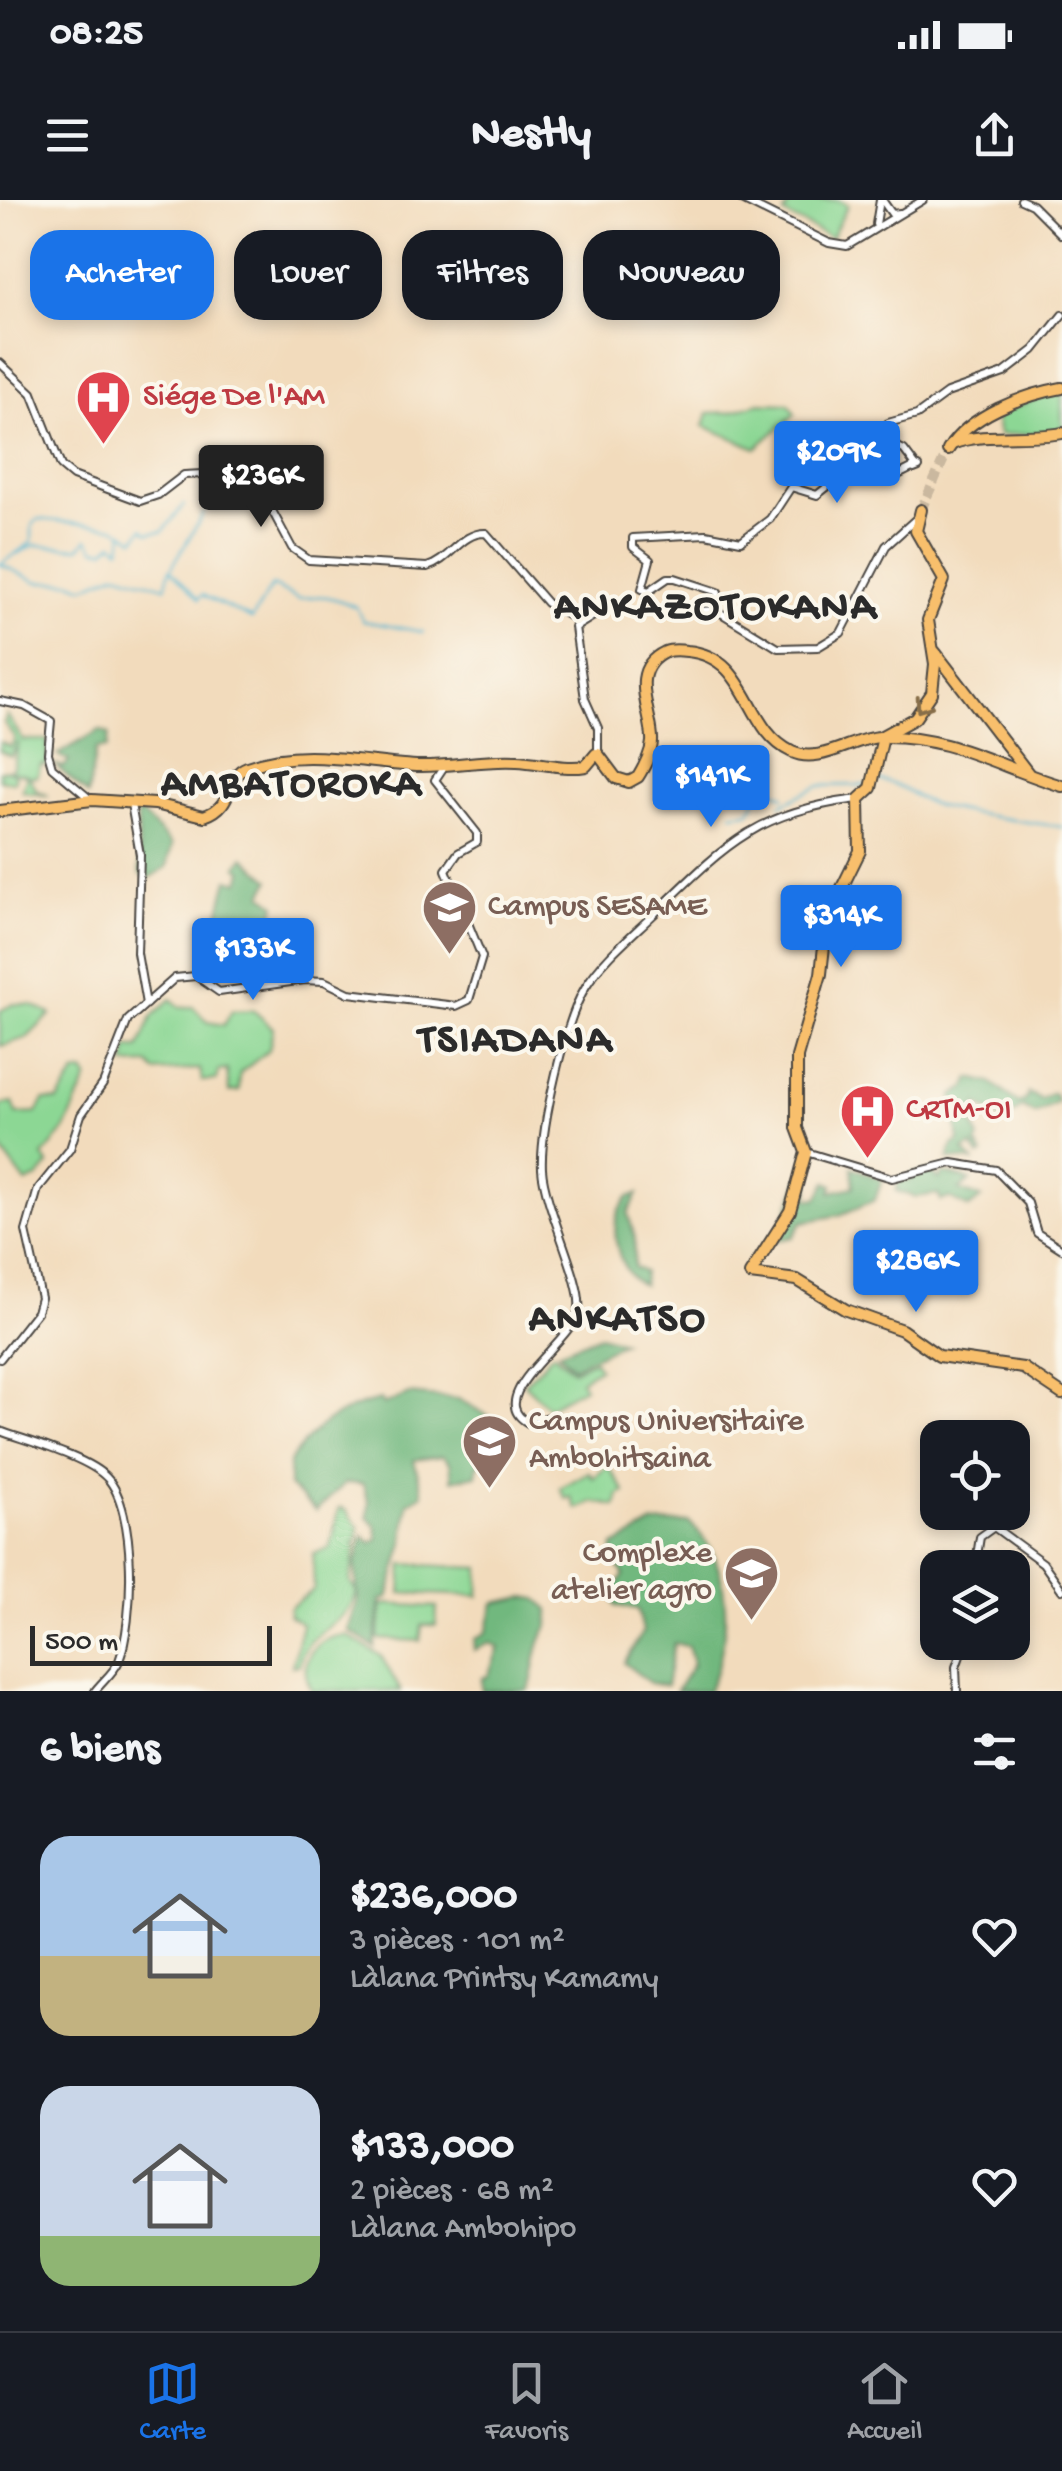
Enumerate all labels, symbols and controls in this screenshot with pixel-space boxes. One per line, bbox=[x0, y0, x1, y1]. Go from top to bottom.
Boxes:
text: 08:25 bbox=[50, 13, 143, 57]
icon: menu bbox=[40, 108, 95, 163]
icon: share bbox=[967, 108, 1022, 163]
text: Nestly bbox=[471, 109, 591, 162]
chip: Acheter bbox=[30, 230, 214, 320]
chip: Louer bbox=[234, 230, 382, 320]
chip: Filtres bbox=[402, 230, 563, 320]
chip: Nouveau bbox=[583, 230, 780, 320]
hospital icon: Siége De l'AM bbox=[74, 368, 134, 447]
place label: Siége De l'AM bbox=[143, 379, 326, 417]
pin: $209K bbox=[767, 421, 907, 506]
text: $209K bbox=[796, 434, 878, 472]
pin: $236K bbox=[191, 445, 331, 530]
text: $236K bbox=[221, 458, 301, 496]
district label: ANKAZOTOKANA bbox=[553, 585, 879, 634]
one-way arrow bbox=[916, 695, 934, 713]
pin: $141K bbox=[641, 745, 781, 830]
text: $141K bbox=[675, 758, 747, 796]
district label: AMBATOROKA bbox=[160, 762, 424, 811]
school or university icon: Campus SESAME bbox=[419, 878, 479, 957]
pin: $314K bbox=[771, 885, 911, 970]
place label: Campus SESAME bbox=[488, 889, 708, 927]
text: $314K bbox=[803, 898, 879, 936]
pin: $133K bbox=[183, 918, 323, 1003]
text: $133K bbox=[214, 931, 292, 969]
district label: TSIADANA bbox=[416, 1018, 614, 1067]
hospital icon: CRTM-OI bbox=[837, 1081, 897, 1160]
place label: CRTM-OI bbox=[906, 1092, 1012, 1130]
pin: $286K bbox=[846, 1230, 986, 1315]
text: $286K bbox=[875, 1243, 957, 1281]
district label: ANKATSO bbox=[528, 1297, 707, 1346]
place label: Campus Universitaire Ambohitsaina bbox=[529, 1404, 804, 1479]
school or university icon: Campus Universitaire Ambohitsaina bbox=[460, 1411, 520, 1490]
map controls bbox=[920, 1420, 1030, 1660]
button: locate bbox=[920, 1420, 1030, 1530]
place label: Complexe atelier agro bbox=[551, 1536, 712, 1611]
school or university icon: Complexe atelier agro bbox=[721, 1543, 781, 1622]
button: layers bbox=[920, 1550, 1030, 1660]
scale bar bbox=[30, 1621, 272, 1666]
text: 500 m bbox=[45, 1627, 118, 1660]
icon: filters bbox=[967, 1724, 1022, 1779]
text: 6 biens bbox=[40, 1727, 160, 1776]
text: $236,000 bbox=[350, 1874, 517, 1923]
icon: home bbox=[120, 1876, 240, 1996]
icon: heart bbox=[967, 1909, 1022, 1964]
text: 3 pièces · 101 m² bbox=[350, 1923, 565, 1961]
text: Làlana Printsy Kamamy bbox=[350, 1961, 658, 1999]
text: $133,000 bbox=[350, 2124, 514, 2173]
icon: home bbox=[120, 2126, 240, 2246]
icon: heart bbox=[967, 2159, 1022, 2214]
text: 2 pièces · 68 m² bbox=[350, 2173, 554, 2211]
text: Làlana Ambohipo bbox=[350, 2211, 576, 2249]
tab: Carte bbox=[140, 2356, 206, 2449]
tab: Favoris bbox=[485, 2356, 568, 2449]
tab: Accueil bbox=[847, 2356, 922, 2449]

